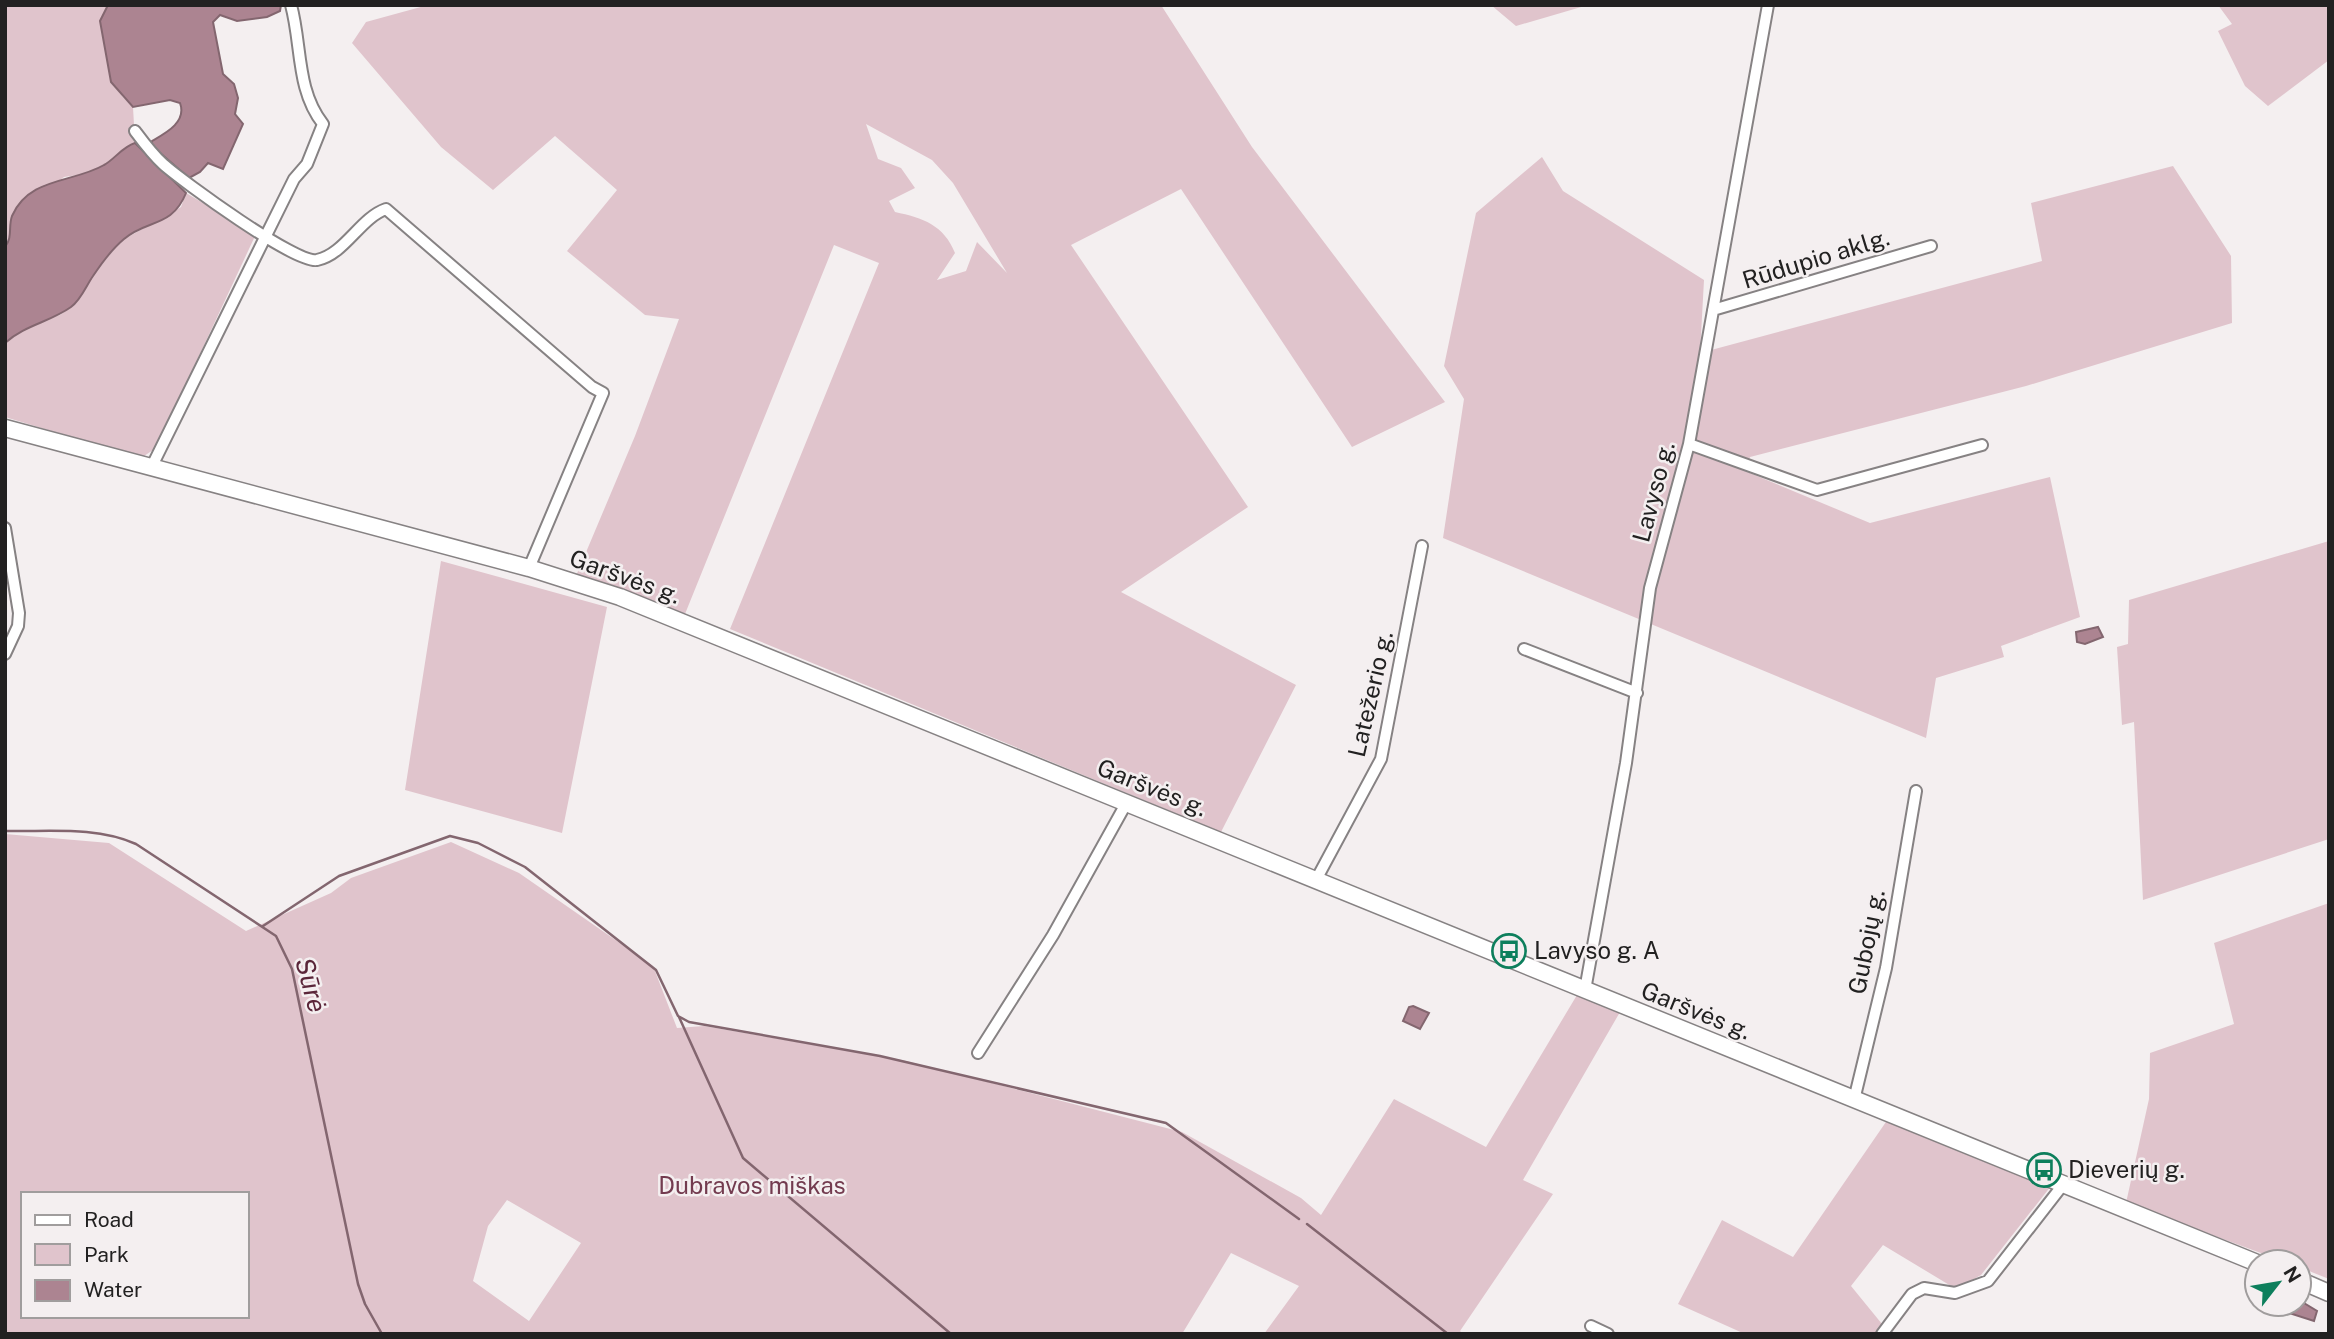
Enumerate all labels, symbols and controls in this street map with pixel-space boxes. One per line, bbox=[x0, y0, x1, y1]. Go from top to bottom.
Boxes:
street label: Rūdupio aklg. bbox=[1739, 222, 1893, 294]
street label: Lavyso g. bbox=[1626, 438, 1680, 545]
street label: Garšvės g. bbox=[566, 543, 685, 609]
street label: Latežerio g. bbox=[1342, 628, 1398, 760]
street label: Garšvės g. bbox=[1093, 752, 1211, 822]
street label: Gubojų g. bbox=[1842, 887, 1890, 996]
bus stop icon: Lavyso g. A bbox=[1490, 932, 1528, 970]
place label: Lavyso g. A bbox=[1534, 936, 1660, 964]
water label: Sūrė bbox=[289, 954, 334, 1016]
street label: Garšvės g. bbox=[1637, 975, 1755, 1045]
bus stop icon: Dieverių g. bbox=[2025, 1151, 2063, 1189]
place label: Dieverių g. bbox=[2068, 1155, 2185, 1183]
park label: Dubravos miškas bbox=[658, 1171, 846, 1199]
legend bbox=[21, 1192, 248, 1318]
text: Road bbox=[84, 1207, 134, 1232]
text: Park bbox=[84, 1242, 129, 1267]
north arrow bbox=[2243, 1248, 2313, 1318]
text: N bbox=[2279, 1262, 2306, 1286]
text: Water bbox=[84, 1277, 142, 1302]

